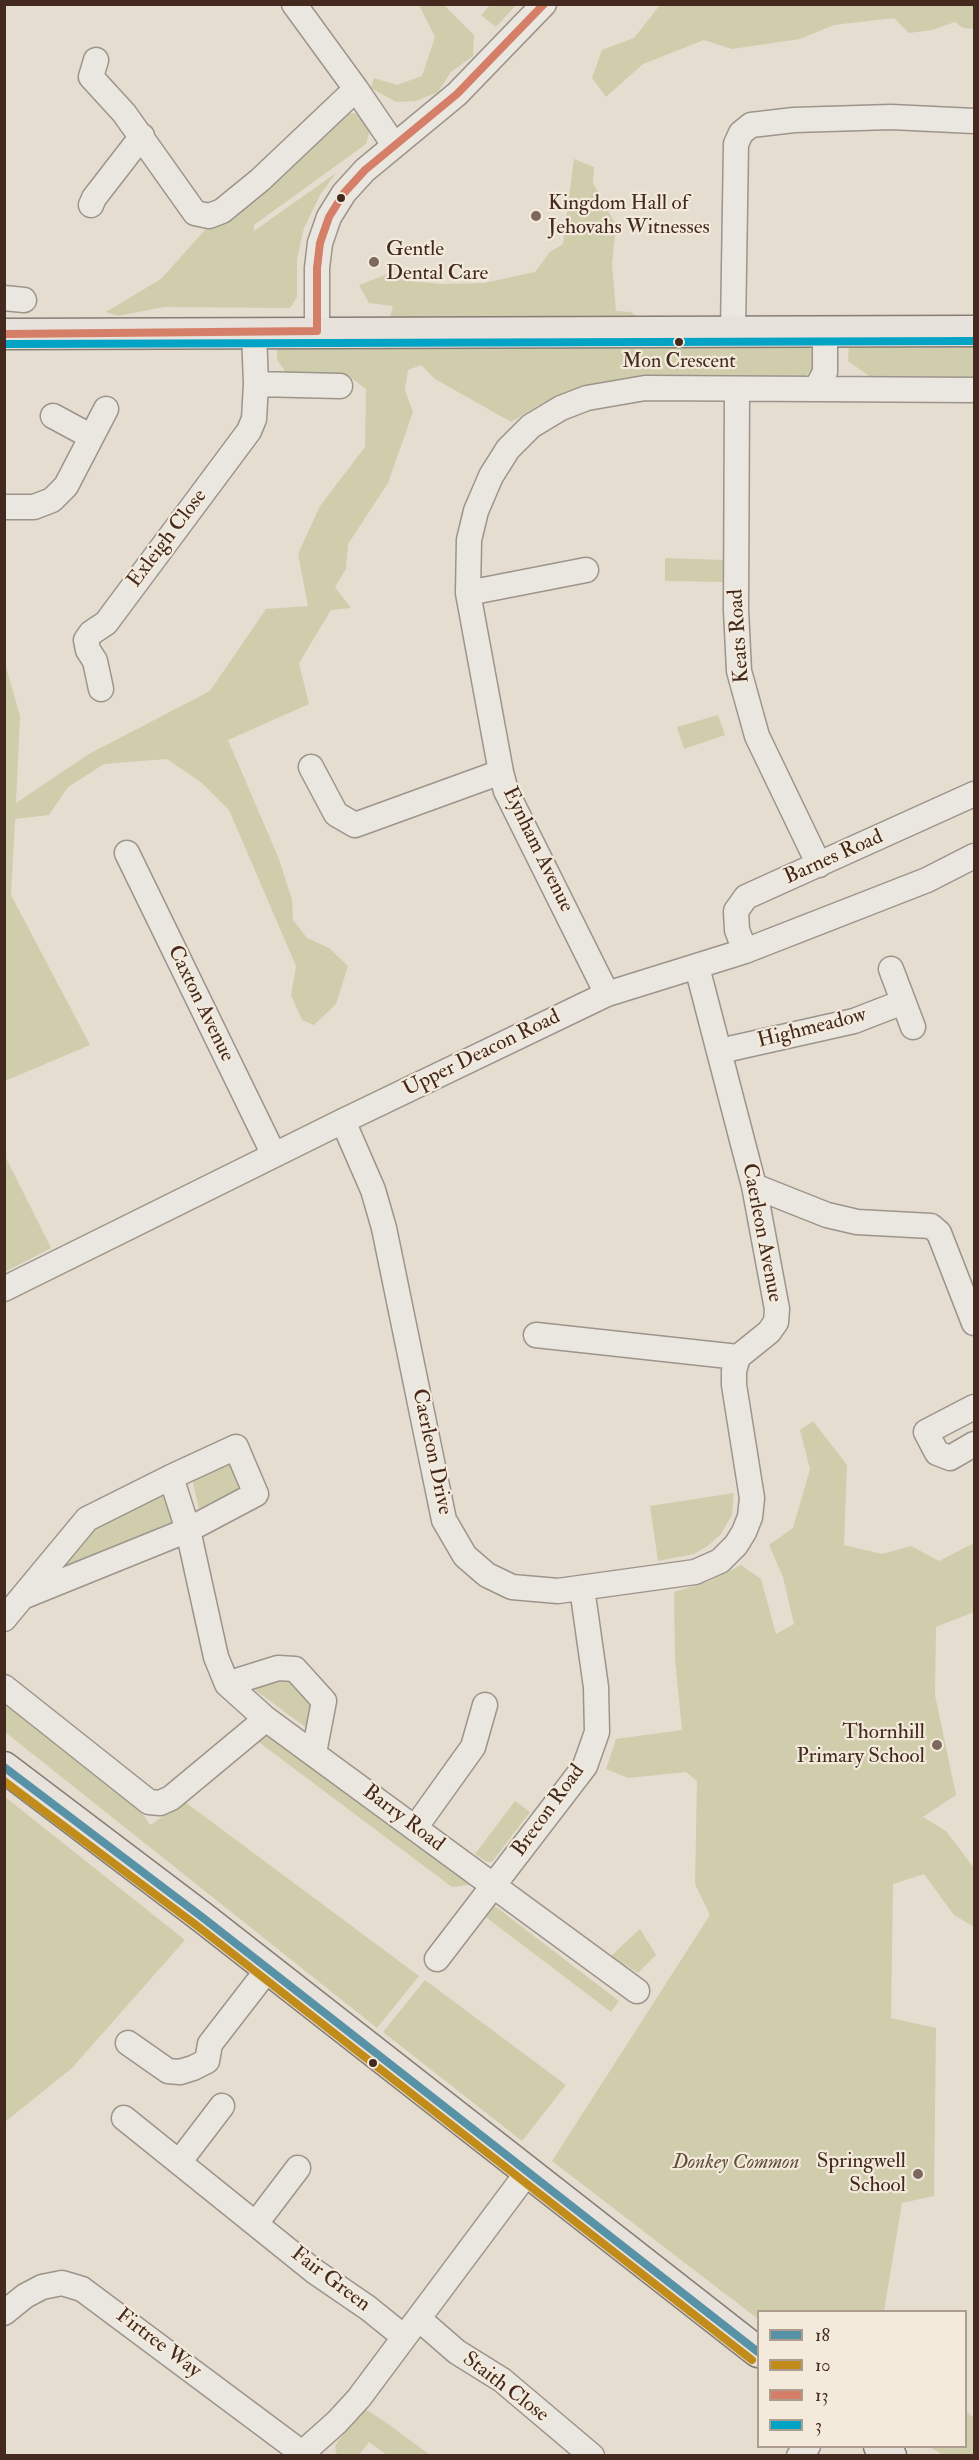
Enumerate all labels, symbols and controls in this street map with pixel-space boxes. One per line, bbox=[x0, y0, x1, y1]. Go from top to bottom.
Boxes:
place label: Kingdom Hall of Jehovahs Witnesses bbox=[548, 191, 710, 241]
unlabelled marker bbox=[335, 192, 347, 204]
marker: Kingdom Hall of Jehovahs Witnesses bbox=[529, 209, 543, 223]
place label: Gentle Dental Care bbox=[386, 237, 488, 287]
marker: Gentle Dental Care bbox=[367, 255, 381, 269]
marker: Mon Crescent bbox=[673, 336, 685, 348]
place label: Mon Crescent bbox=[622, 351, 736, 375]
street label: Exleigh Close bbox=[123, 485, 213, 593]
street label: Keats Road bbox=[724, 588, 756, 684]
street label: Eynham Avenue bbox=[496, 783, 578, 917]
street label: Barnes Road bbox=[781, 825, 887, 891]
street label: Caxton Avenue bbox=[161, 942, 239, 1066]
street label: Highmeadow bbox=[755, 1003, 869, 1055]
street label: Upper Deacon Road bbox=[399, 1005, 565, 1103]
street label: Caerleon Avenue bbox=[735, 1162, 787, 1304]
street label: Caerleon Drive bbox=[405, 1387, 457, 1517]
place label: Thornhill Primary School bbox=[796, 1720, 925, 1770]
marker: Thornhill Primary School bbox=[930, 1738, 944, 1752]
street label: Brecon Road bbox=[507, 1760, 591, 1862]
street label: Barry Road bbox=[357, 1780, 449, 1858]
unlabelled marker bbox=[367, 2057, 379, 2069]
place label: Springwell School bbox=[817, 2149, 906, 2199]
park label: Donkey Common bbox=[672, 2150, 800, 2176]
marker: Springwell School bbox=[911, 2167, 925, 2181]
street label: Fair Green bbox=[285, 2242, 375, 2318]
street label: Firtree Way bbox=[110, 2304, 206, 2384]
legend bbox=[757, 2310, 967, 2448]
text: 18 bbox=[815, 2324, 830, 2347]
street label: Staith Close bbox=[457, 2347, 553, 2429]
text: 10 bbox=[815, 2354, 831, 2377]
text: 13 bbox=[815, 2384, 828, 2407]
text: 3 bbox=[815, 2414, 822, 2437]

